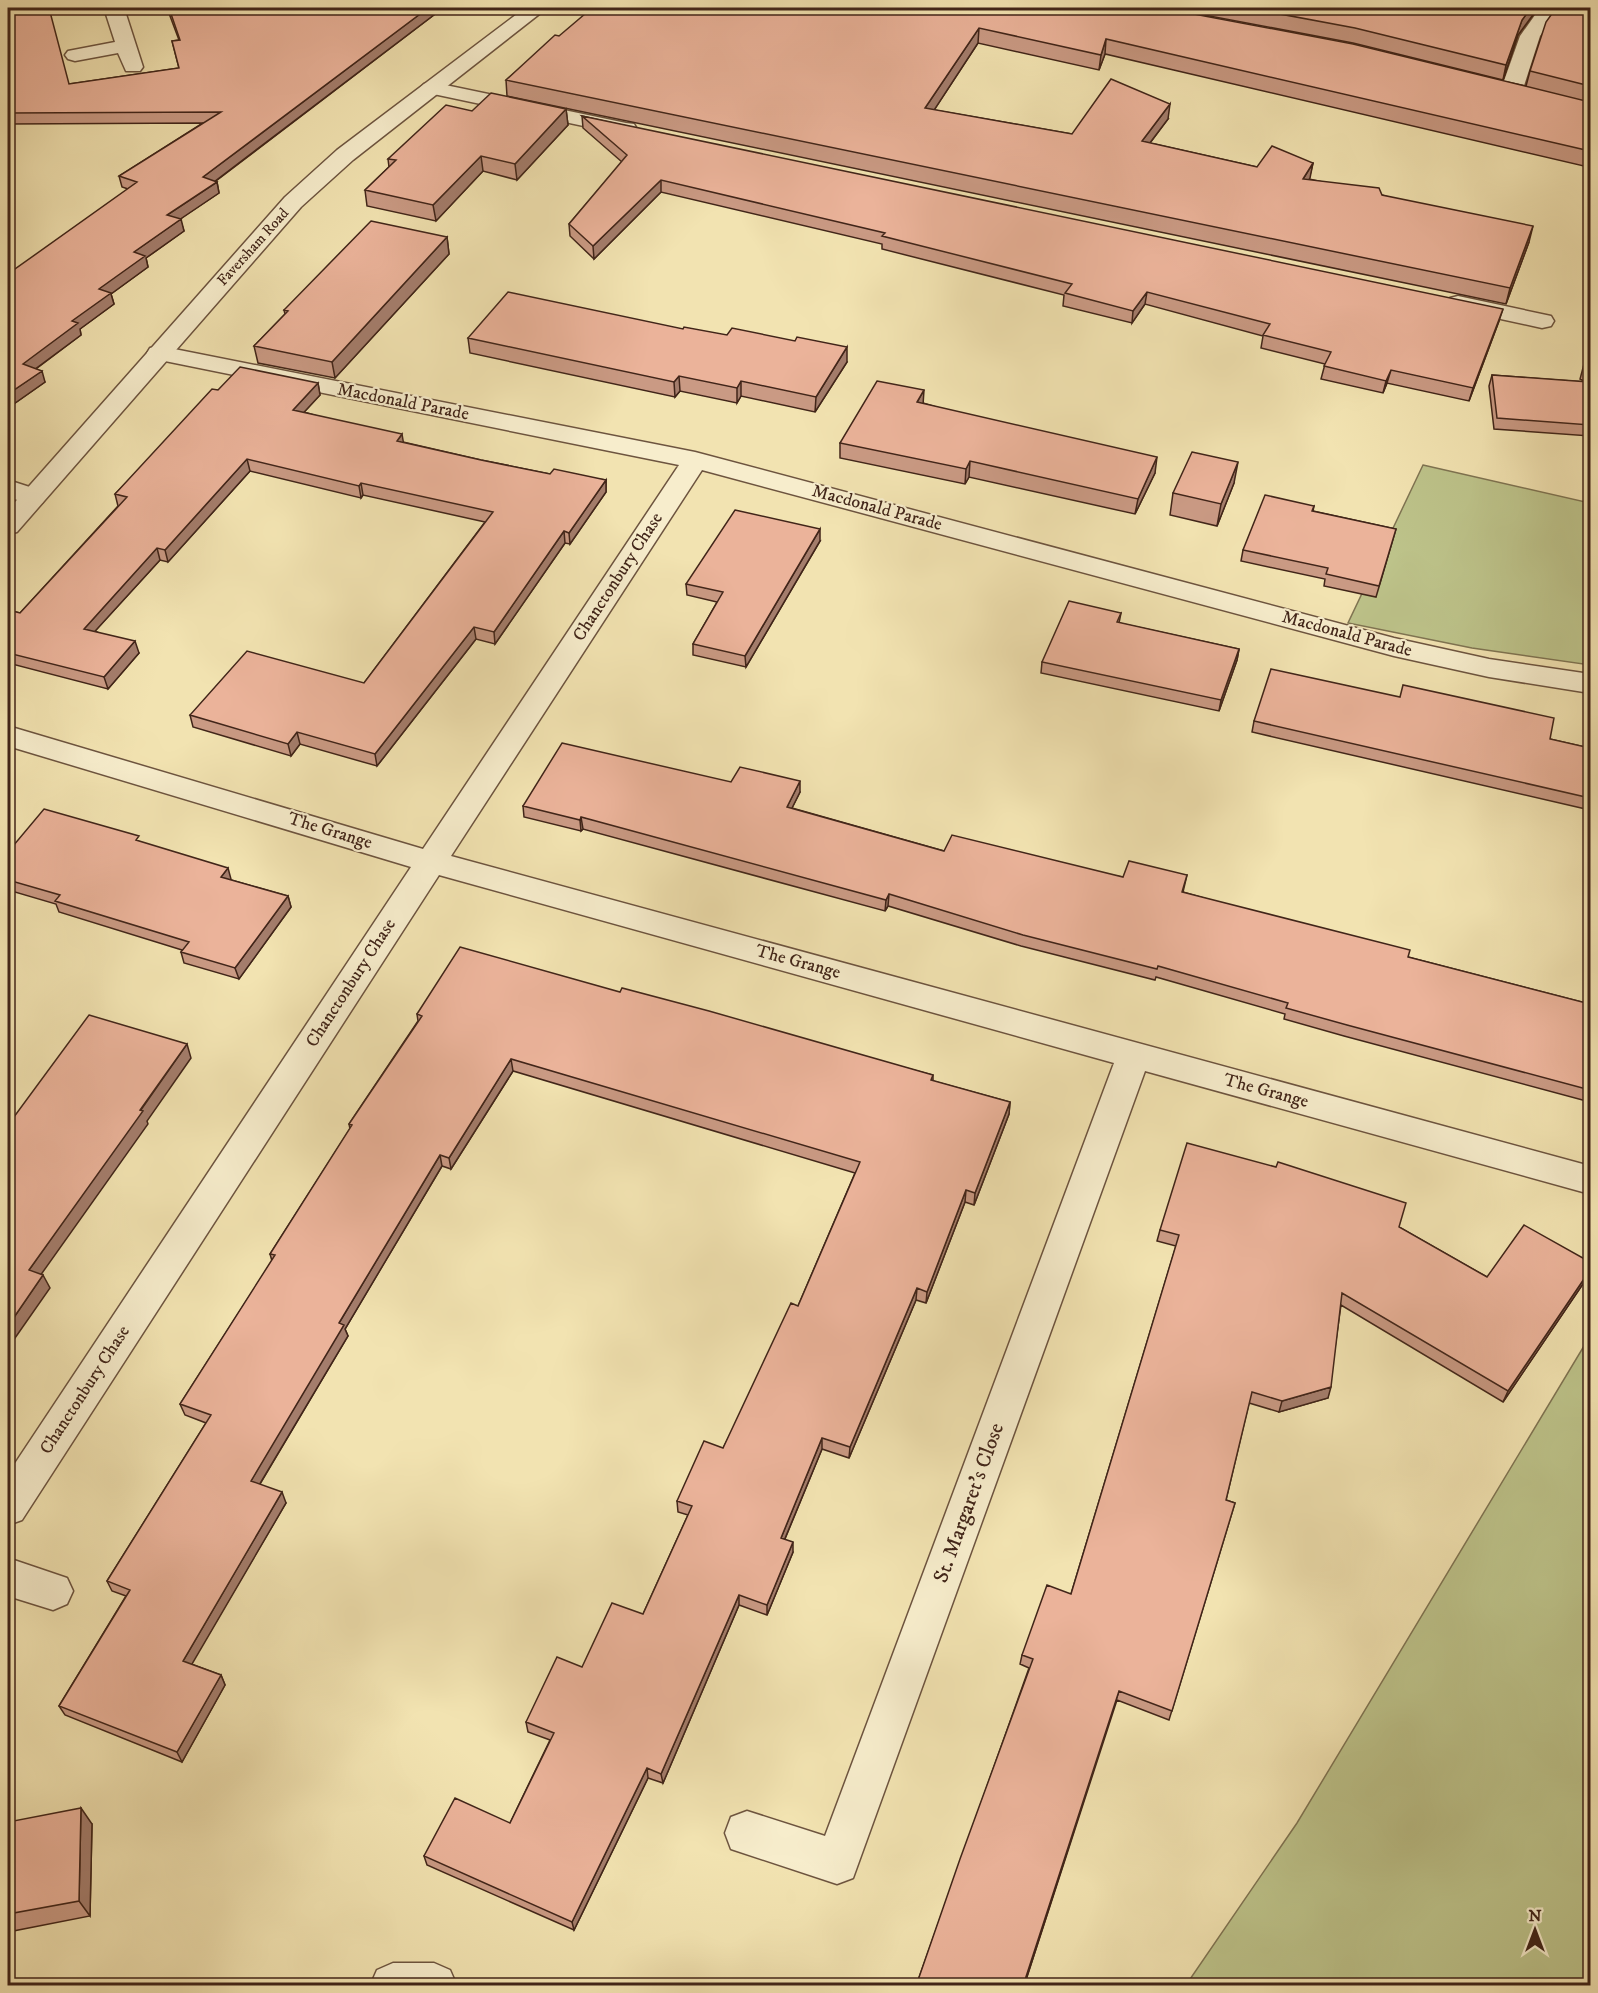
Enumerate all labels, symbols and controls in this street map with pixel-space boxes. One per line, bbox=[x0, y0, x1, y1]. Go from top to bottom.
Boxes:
street label: Faversham Road bbox=[213, 204, 293, 290]
street label: Macdonald Parade bbox=[335, 378, 471, 426]
street label: Macdonald Parade bbox=[810, 480, 944, 536]
street label: Chanctonbury Chase bbox=[568, 509, 668, 645]
street label: Macdonald Parade bbox=[1280, 606, 1414, 662]
street label: The Grange bbox=[285, 808, 375, 854]
street label: Chanctonbury Chase bbox=[301, 915, 401, 1051]
street label: The Grange bbox=[753, 940, 843, 984]
street label: The Grange bbox=[1221, 1069, 1311, 1113]
street label: Chanctonbury Chase bbox=[35, 1322, 135, 1458]
street label: St. Margaret's Close bbox=[928, 1419, 1010, 1586]
north arrow bbox=[1505, 1900, 1565, 1960]
text: N bbox=[1528, 1906, 1542, 1926]

